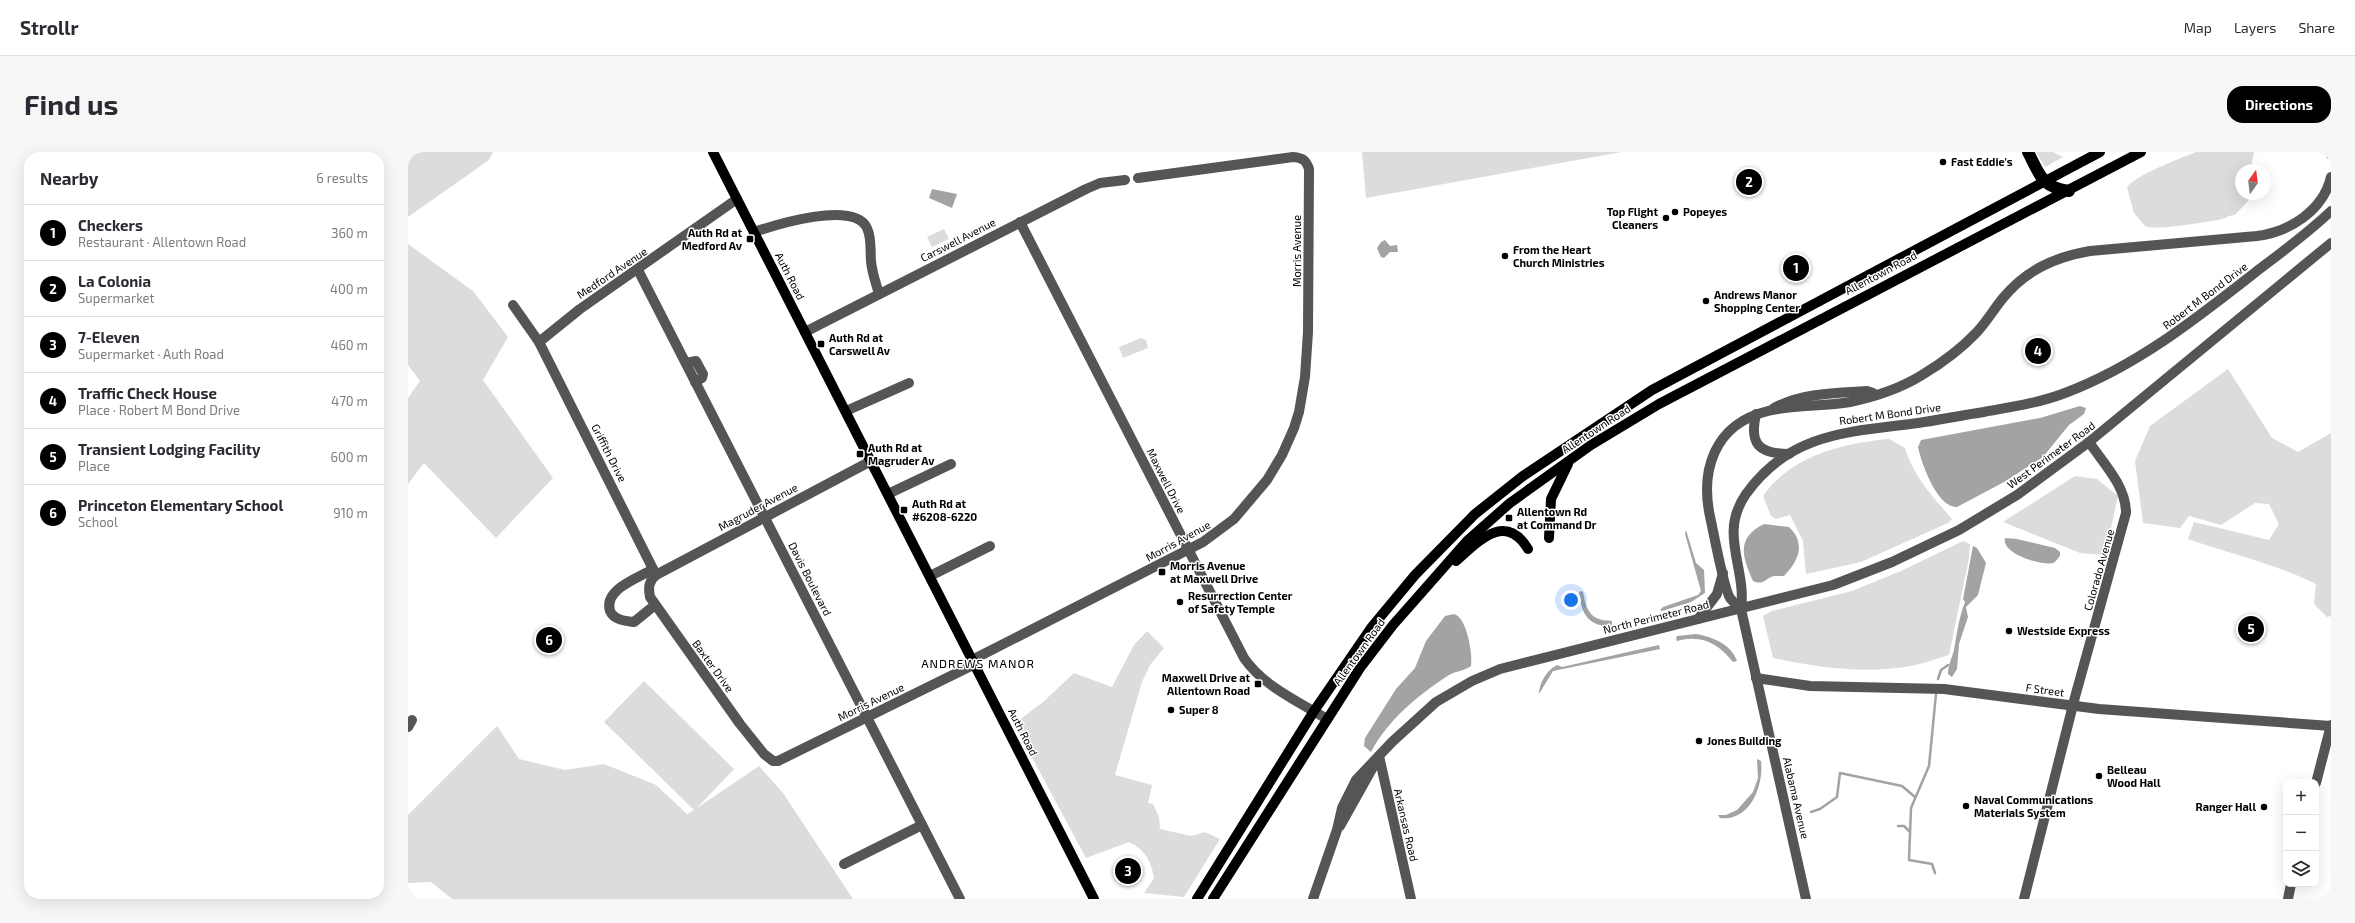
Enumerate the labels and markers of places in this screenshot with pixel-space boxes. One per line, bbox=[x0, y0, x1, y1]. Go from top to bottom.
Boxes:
place label: Fast Eddie's bbox=[1951, 155, 2013, 168]
marker: Fast Eddie's bbox=[1938, 157, 1948, 167]
pin: 2 bbox=[1736, 167, 1762, 197]
place label: Top Flight Cleaners bbox=[1607, 205, 1658, 231]
place label: Popeyes bbox=[1683, 205, 1727, 219]
marker: Popeyes bbox=[1670, 207, 1680, 217]
marker: Top Flight Cleaners bbox=[1661, 213, 1671, 223]
place label: Auth Rd at Medford Av bbox=[682, 226, 743, 252]
marker: Auth Rd at Medford Av bbox=[745, 234, 755, 244]
place label: From the Heart Church Ministries bbox=[1513, 243, 1605, 269]
marker: From the Heart Church Ministries bbox=[1500, 251, 1510, 261]
pin: 1 bbox=[1783, 253, 1809, 283]
place label: Andrews Manor Shopping Center bbox=[1714, 288, 1800, 314]
marker: Andrews Manor Shopping Center bbox=[1701, 296, 1711, 306]
place label: Auth Rd at Carswell Av bbox=[829, 331, 891, 357]
pin: 4 bbox=[2025, 336, 2051, 366]
marker: Auth Rd at Carswell Av bbox=[816, 339, 826, 349]
place label: Auth Rd at Magruder Av bbox=[868, 441, 935, 467]
marker: Auth Rd at Magruder Av bbox=[855, 449, 865, 459]
place label: Auth Rd at #6208-6220 bbox=[912, 497, 977, 523]
marker: Auth Rd at #6208-6220 bbox=[899, 505, 909, 515]
place label: Allentown Rd at Command Dr bbox=[1517, 505, 1597, 531]
marker: Allentown Rd at Command Dr bbox=[1504, 513, 1514, 523]
place label: Morris Avenue at Maxwell Drive bbox=[1170, 559, 1258, 585]
marker: Morris Avenue at Maxwell Drive bbox=[1157, 567, 1167, 577]
place label: Resurrection Center of Safety Temple bbox=[1188, 589, 1293, 616]
marker: Resurrection Center of Safety Temple bbox=[1175, 597, 1185, 607]
pin: 5 bbox=[2238, 614, 2264, 644]
place label: Westside Express bbox=[2017, 624, 2110, 637]
pin: 6 bbox=[536, 625, 562, 655]
marker: Westside Express bbox=[2004, 626, 2014, 636]
place label: Maxwell Drive at Allentown Road bbox=[1162, 671, 1250, 697]
marker: Maxwell Drive at Allentown Road bbox=[1253, 679, 1263, 689]
place label: Super 8 bbox=[1179, 703, 1219, 716]
marker: Super 8 bbox=[1166, 705, 1176, 715]
place label: Jones Building bbox=[1707, 734, 1782, 747]
marker: Jones Building bbox=[1694, 736, 1704, 746]
place label: Belleau Wood Hall bbox=[2107, 763, 2161, 789]
marker: Belleau Wood Hall bbox=[2094, 771, 2104, 781]
place label: Naval Communications Materials System bbox=[1974, 793, 2093, 820]
place label: Ranger Hall bbox=[2196, 800, 2256, 813]
marker: Naval Communications Materials System bbox=[1961, 801, 1971, 811]
marker: Ranger Hall bbox=[2259, 802, 2269, 812]
pin: 3 bbox=[1115, 856, 1141, 886]

